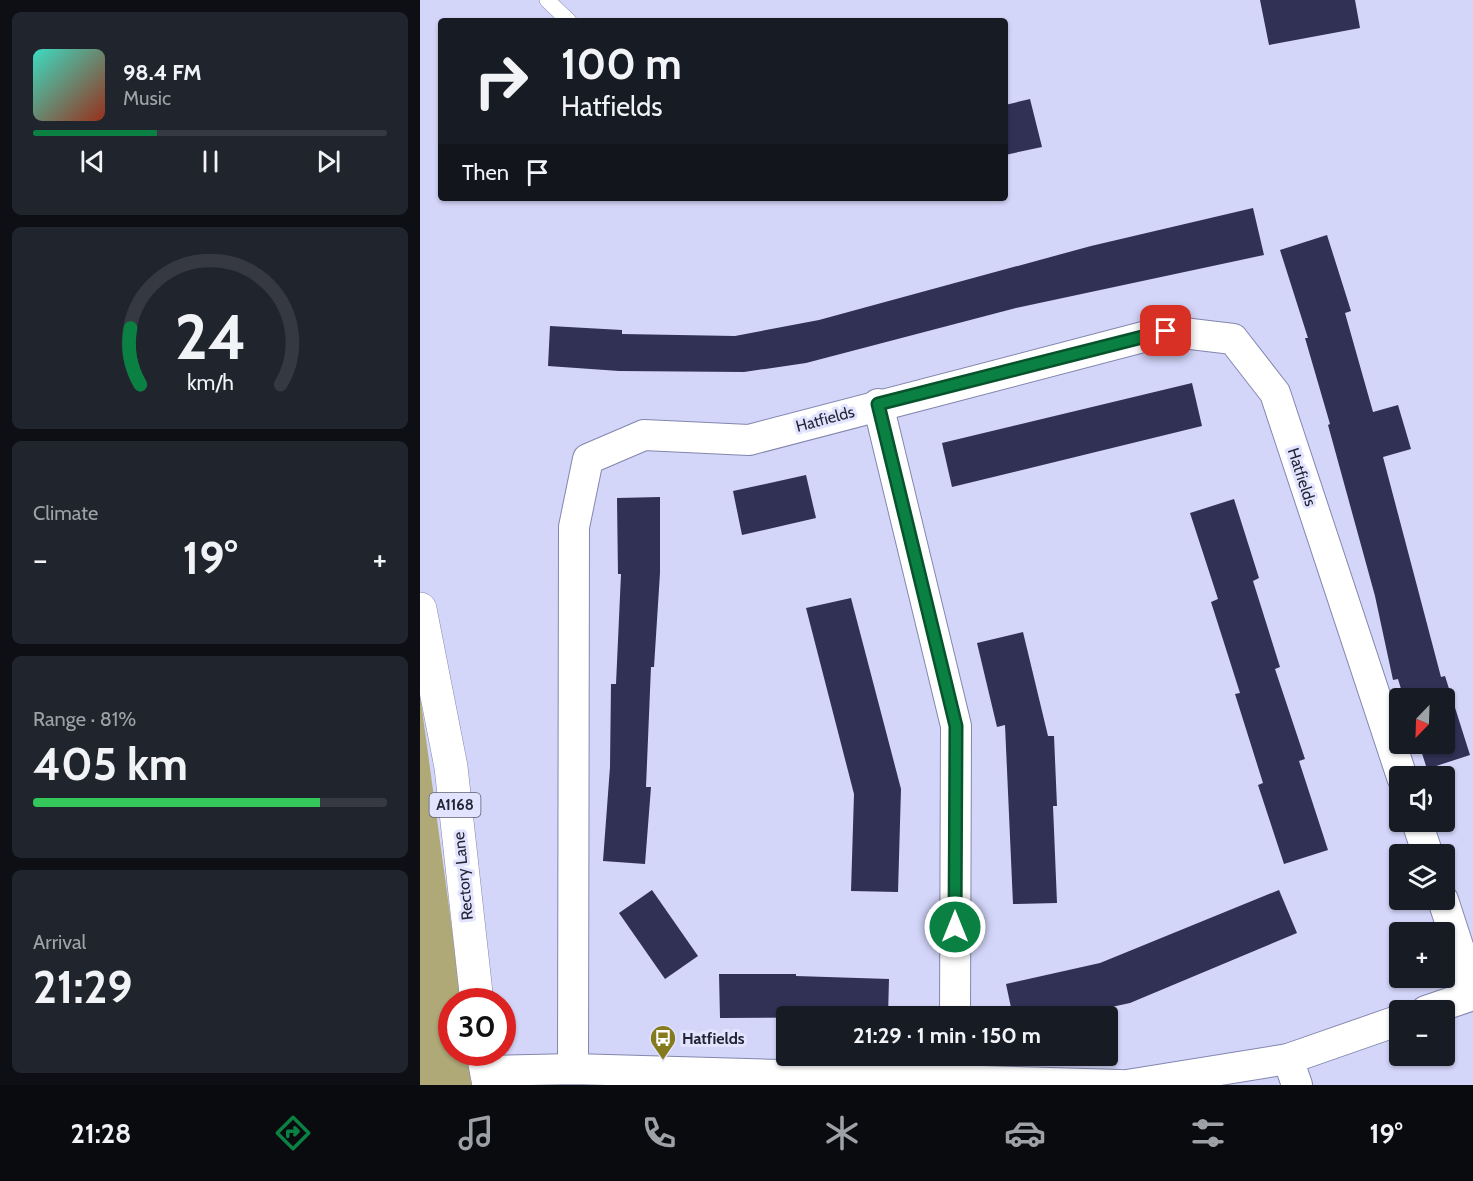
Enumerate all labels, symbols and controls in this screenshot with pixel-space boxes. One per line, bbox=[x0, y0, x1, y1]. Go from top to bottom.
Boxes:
text: 100 m bbox=[561, 38, 682, 90]
icon: right bbox=[462, 42, 540, 120]
text: 98.4 FM bbox=[123, 59, 202, 86]
text: Music bbox=[123, 86, 171, 110]
text: Hatfields bbox=[561, 90, 662, 123]
icon: previous bbox=[76, 145, 109, 178]
icon: pause bbox=[194, 145, 227, 178]
icon: next bbox=[312, 145, 345, 178]
icon: arrive bbox=[521, 156, 554, 189]
text: Then bbox=[462, 159, 509, 186]
text: 24 bbox=[174, 299, 246, 375]
pin bbox=[1140, 305, 1191, 356]
icon: arrive bbox=[1149, 314, 1182, 347]
text: km/h bbox=[187, 369, 233, 395]
street label: Hatfields bbox=[793, 402, 857, 436]
street label: Hatfields bbox=[1284, 445, 1320, 509]
text: Climate bbox=[33, 501, 98, 525]
text: 19° bbox=[183, 531, 237, 585]
text: − bbox=[33, 539, 48, 579]
text: + bbox=[372, 539, 387, 579]
north arrow bbox=[1389, 688, 1455, 754]
map controls bbox=[1389, 688, 1455, 1066]
text: Range · 81% bbox=[33, 707, 136, 731]
text: 405 km bbox=[33, 737, 188, 791]
button: sound bbox=[1389, 766, 1455, 832]
road number: A1168 bbox=[429, 793, 480, 817]
street label: Rectory Lane bbox=[449, 831, 477, 921]
button: layers bbox=[1389, 844, 1455, 910]
position arrow bbox=[923, 895, 987, 959]
button: + bbox=[1389, 922, 1455, 988]
text: Arrival bbox=[33, 930, 86, 954]
text: 21:29 bbox=[33, 960, 133, 1014]
speed limit sign: 30 bbox=[438, 988, 516, 1066]
button: − bbox=[1389, 1000, 1455, 1066]
text: 21:29 · 1 min · 150 m bbox=[853, 1022, 1041, 1049]
bus stop icon: Hatfields bbox=[648, 1023, 678, 1061]
place label: Hatfields bbox=[682, 1029, 745, 1048]
icon: directions bbox=[272, 1112, 314, 1154]
icon: music bbox=[455, 1112, 497, 1154]
icon: phone bbox=[638, 1112, 680, 1154]
icon: climate bbox=[821, 1112, 863, 1154]
icon: car bbox=[1004, 1112, 1046, 1154]
icon: filters bbox=[1187, 1112, 1229, 1154]
text: 21:28 bbox=[70, 1117, 131, 1150]
text: 19° bbox=[1370, 1117, 1402, 1150]

